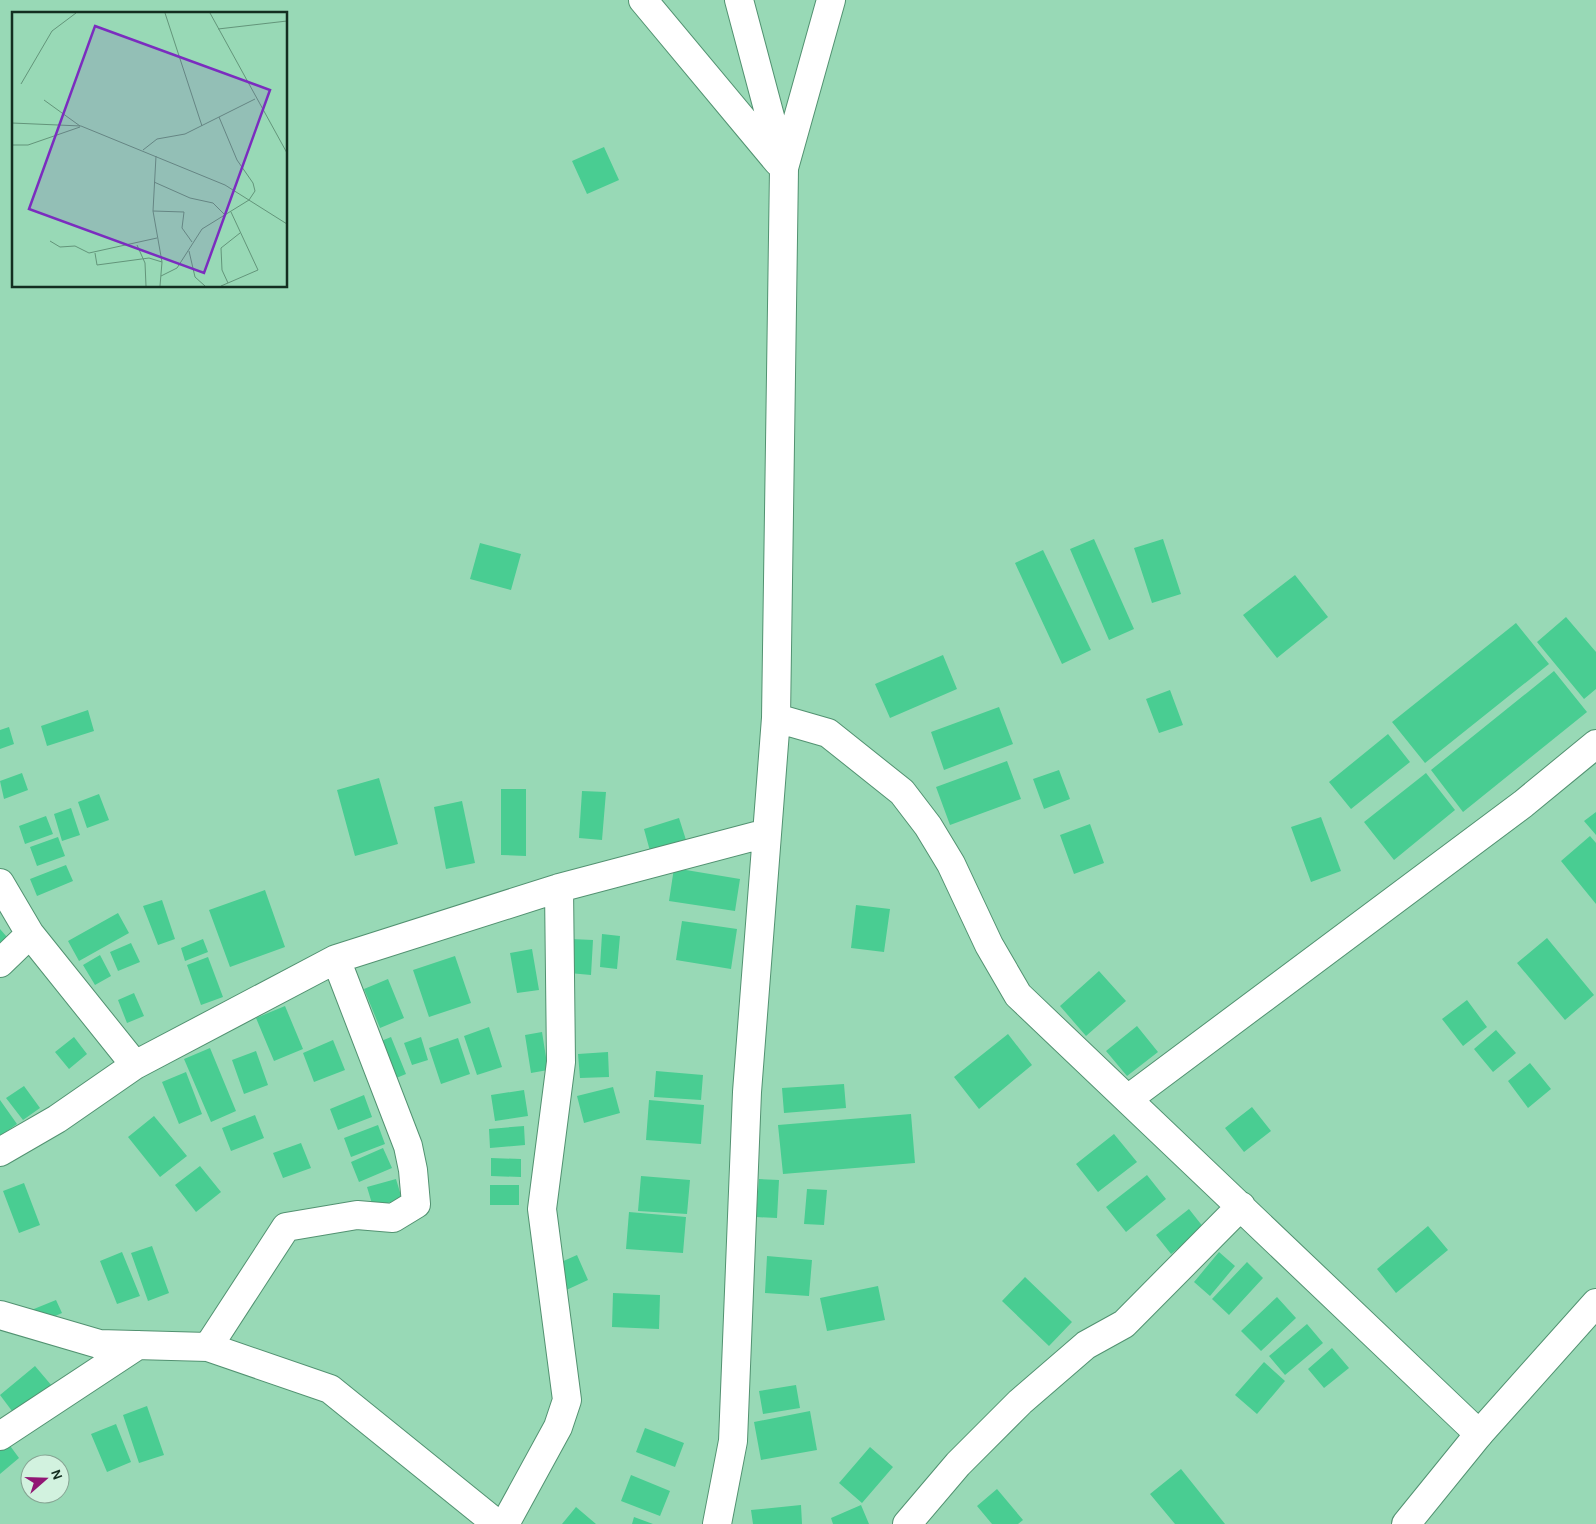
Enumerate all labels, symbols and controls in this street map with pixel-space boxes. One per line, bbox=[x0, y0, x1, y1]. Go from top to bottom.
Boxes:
inset map bbox=[12, 12, 288, 288]
north arrow bbox=[20, 1454, 70, 1504]
text: N bbox=[47, 1467, 66, 1482]

